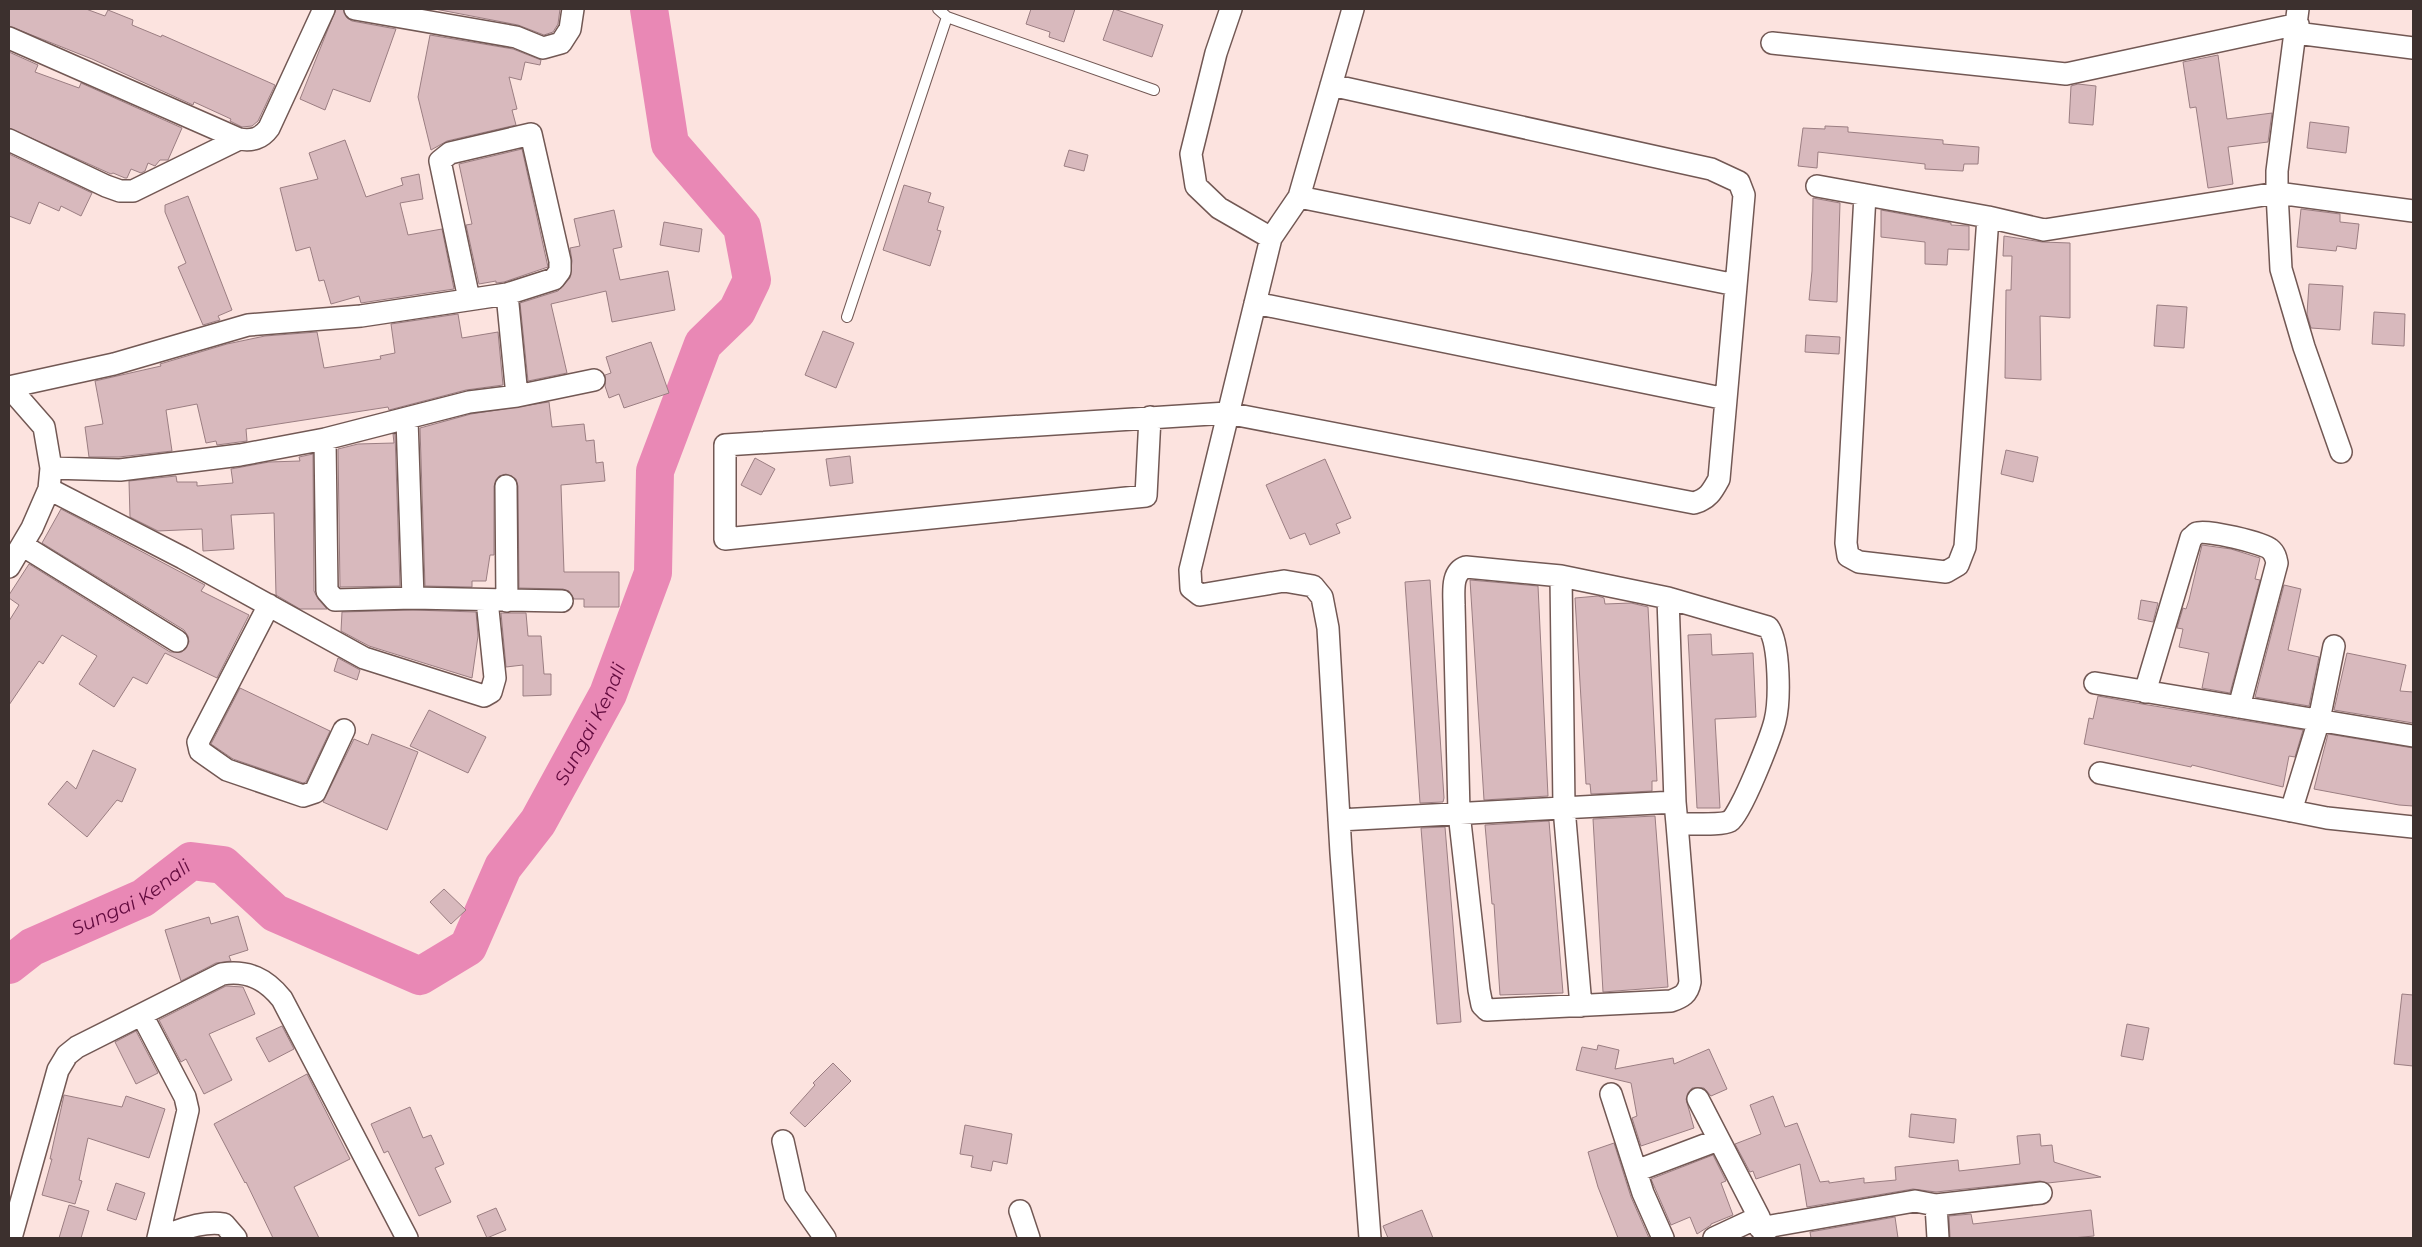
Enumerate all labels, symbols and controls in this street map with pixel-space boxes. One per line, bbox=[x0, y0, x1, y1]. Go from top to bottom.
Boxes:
water label: Sungai Kenali bbox=[550, 659, 631, 789]
water label: Sungai Kenali bbox=[68, 854, 196, 940]

